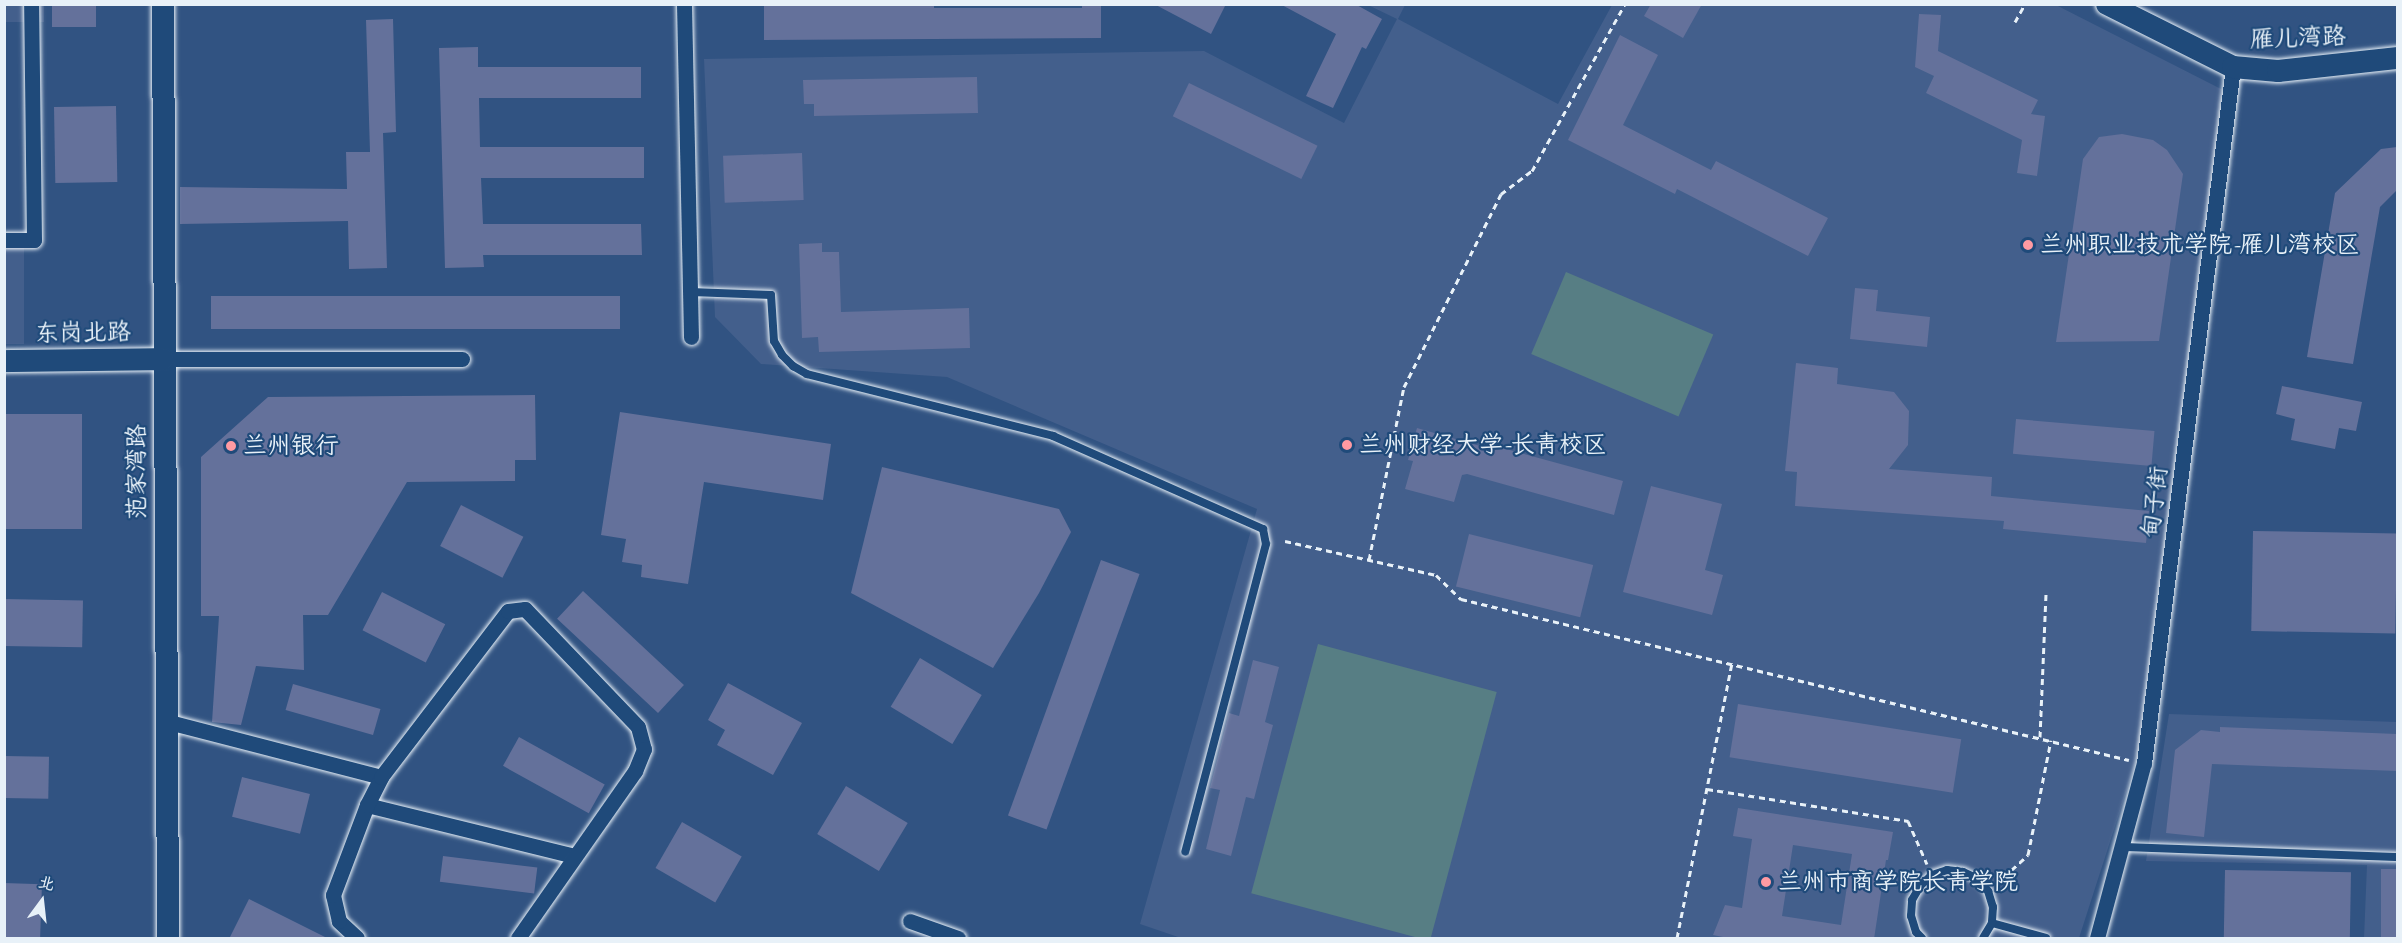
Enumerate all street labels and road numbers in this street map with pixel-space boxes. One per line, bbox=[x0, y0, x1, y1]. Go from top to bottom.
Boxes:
street label: 雁儿湾路 bbox=[2250, 22, 2346, 54]
street label: 东岗北路 bbox=[35, 318, 131, 348]
street label: 范家湾路 bbox=[123, 424, 151, 520]
street label: 甸子街 bbox=[2136, 465, 2174, 539]

